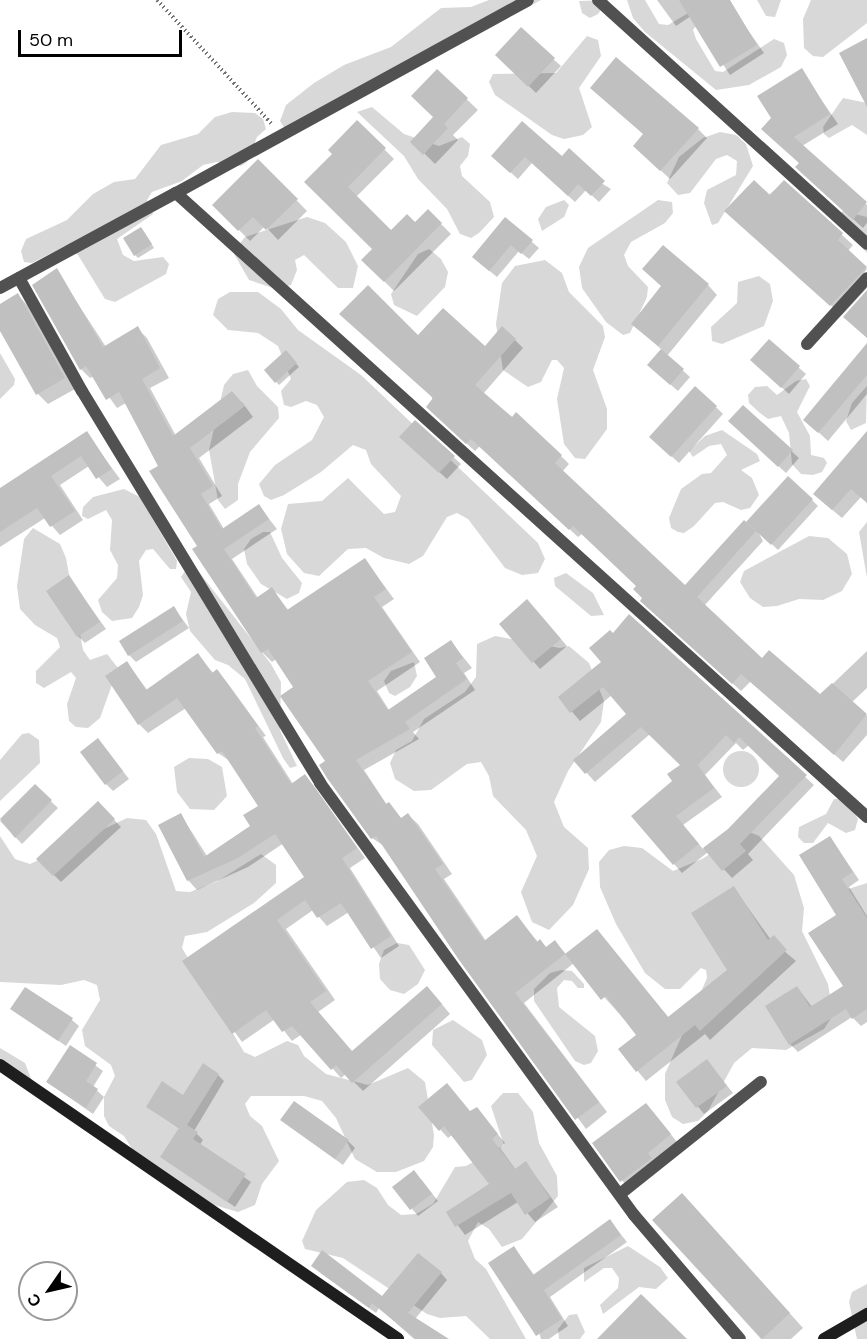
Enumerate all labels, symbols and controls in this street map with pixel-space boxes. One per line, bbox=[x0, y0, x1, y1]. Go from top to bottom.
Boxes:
scale bar bbox=[21, 18, 184, 56]
text: 50 m bbox=[29, 28, 73, 52]
north arrow bbox=[18, 1261, 78, 1321]
text: С bbox=[22, 1290, 46, 1311]

